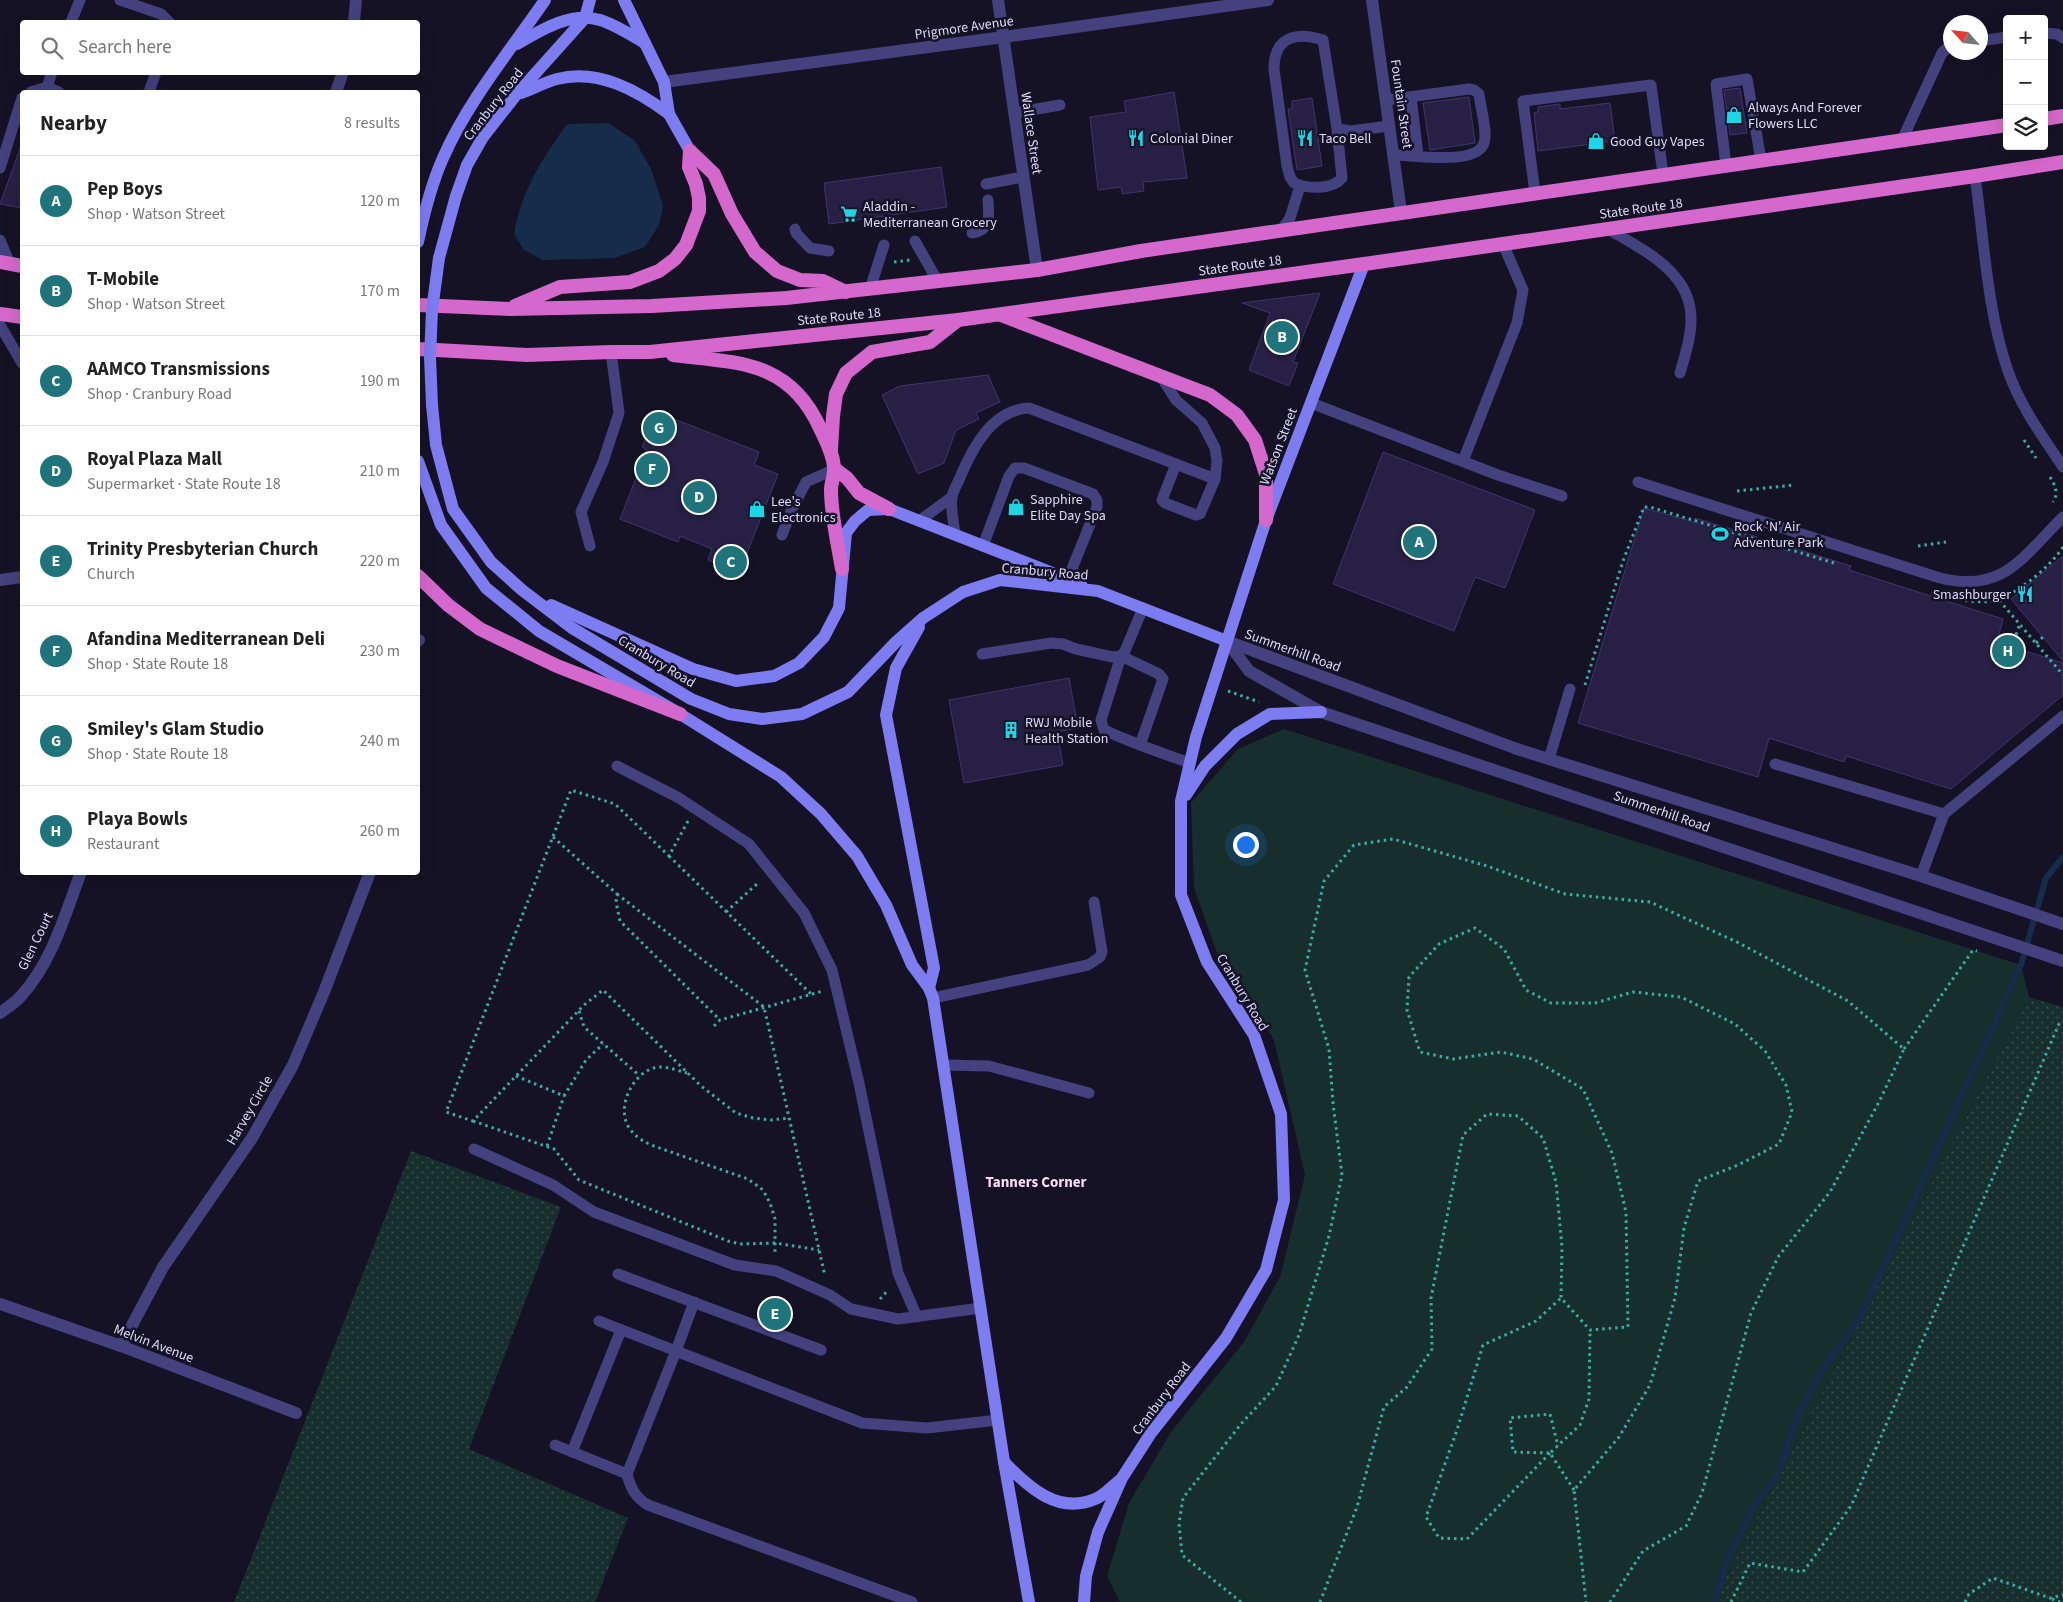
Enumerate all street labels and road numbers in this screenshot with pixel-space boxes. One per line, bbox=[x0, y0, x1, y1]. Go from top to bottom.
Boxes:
street label: Prigmore Avenue bbox=[913, 11, 1015, 45]
street label: Fountain Street bbox=[1385, 58, 1417, 150]
street label: Cranbury Road bbox=[459, 64, 529, 145]
street label: Wallace Street bbox=[1015, 91, 1047, 176]
street label: State Route 18 bbox=[1598, 193, 1684, 225]
street label: State Route 18 bbox=[1197, 250, 1283, 282]
street label: State Route 18 bbox=[796, 303, 882, 331]
street label: Watson Street bbox=[1255, 405, 1303, 488]
street label: Cranbury Road bbox=[1001, 558, 1089, 586]
street label: Summerhill Road bbox=[1242, 624, 1344, 678]
street label: Cranbury Road bbox=[614, 631, 699, 693]
street label: Summerhill Road bbox=[1611, 786, 1713, 838]
street label: Glen Court bbox=[13, 909, 59, 974]
street label: Cranbury Road bbox=[1211, 950, 1273, 1035]
street label: Harvey Circle bbox=[222, 1072, 278, 1149]
street label: Melvin Avenue bbox=[111, 1319, 197, 1368]
street label: Cranbury Road bbox=[1128, 1358, 1196, 1439]

